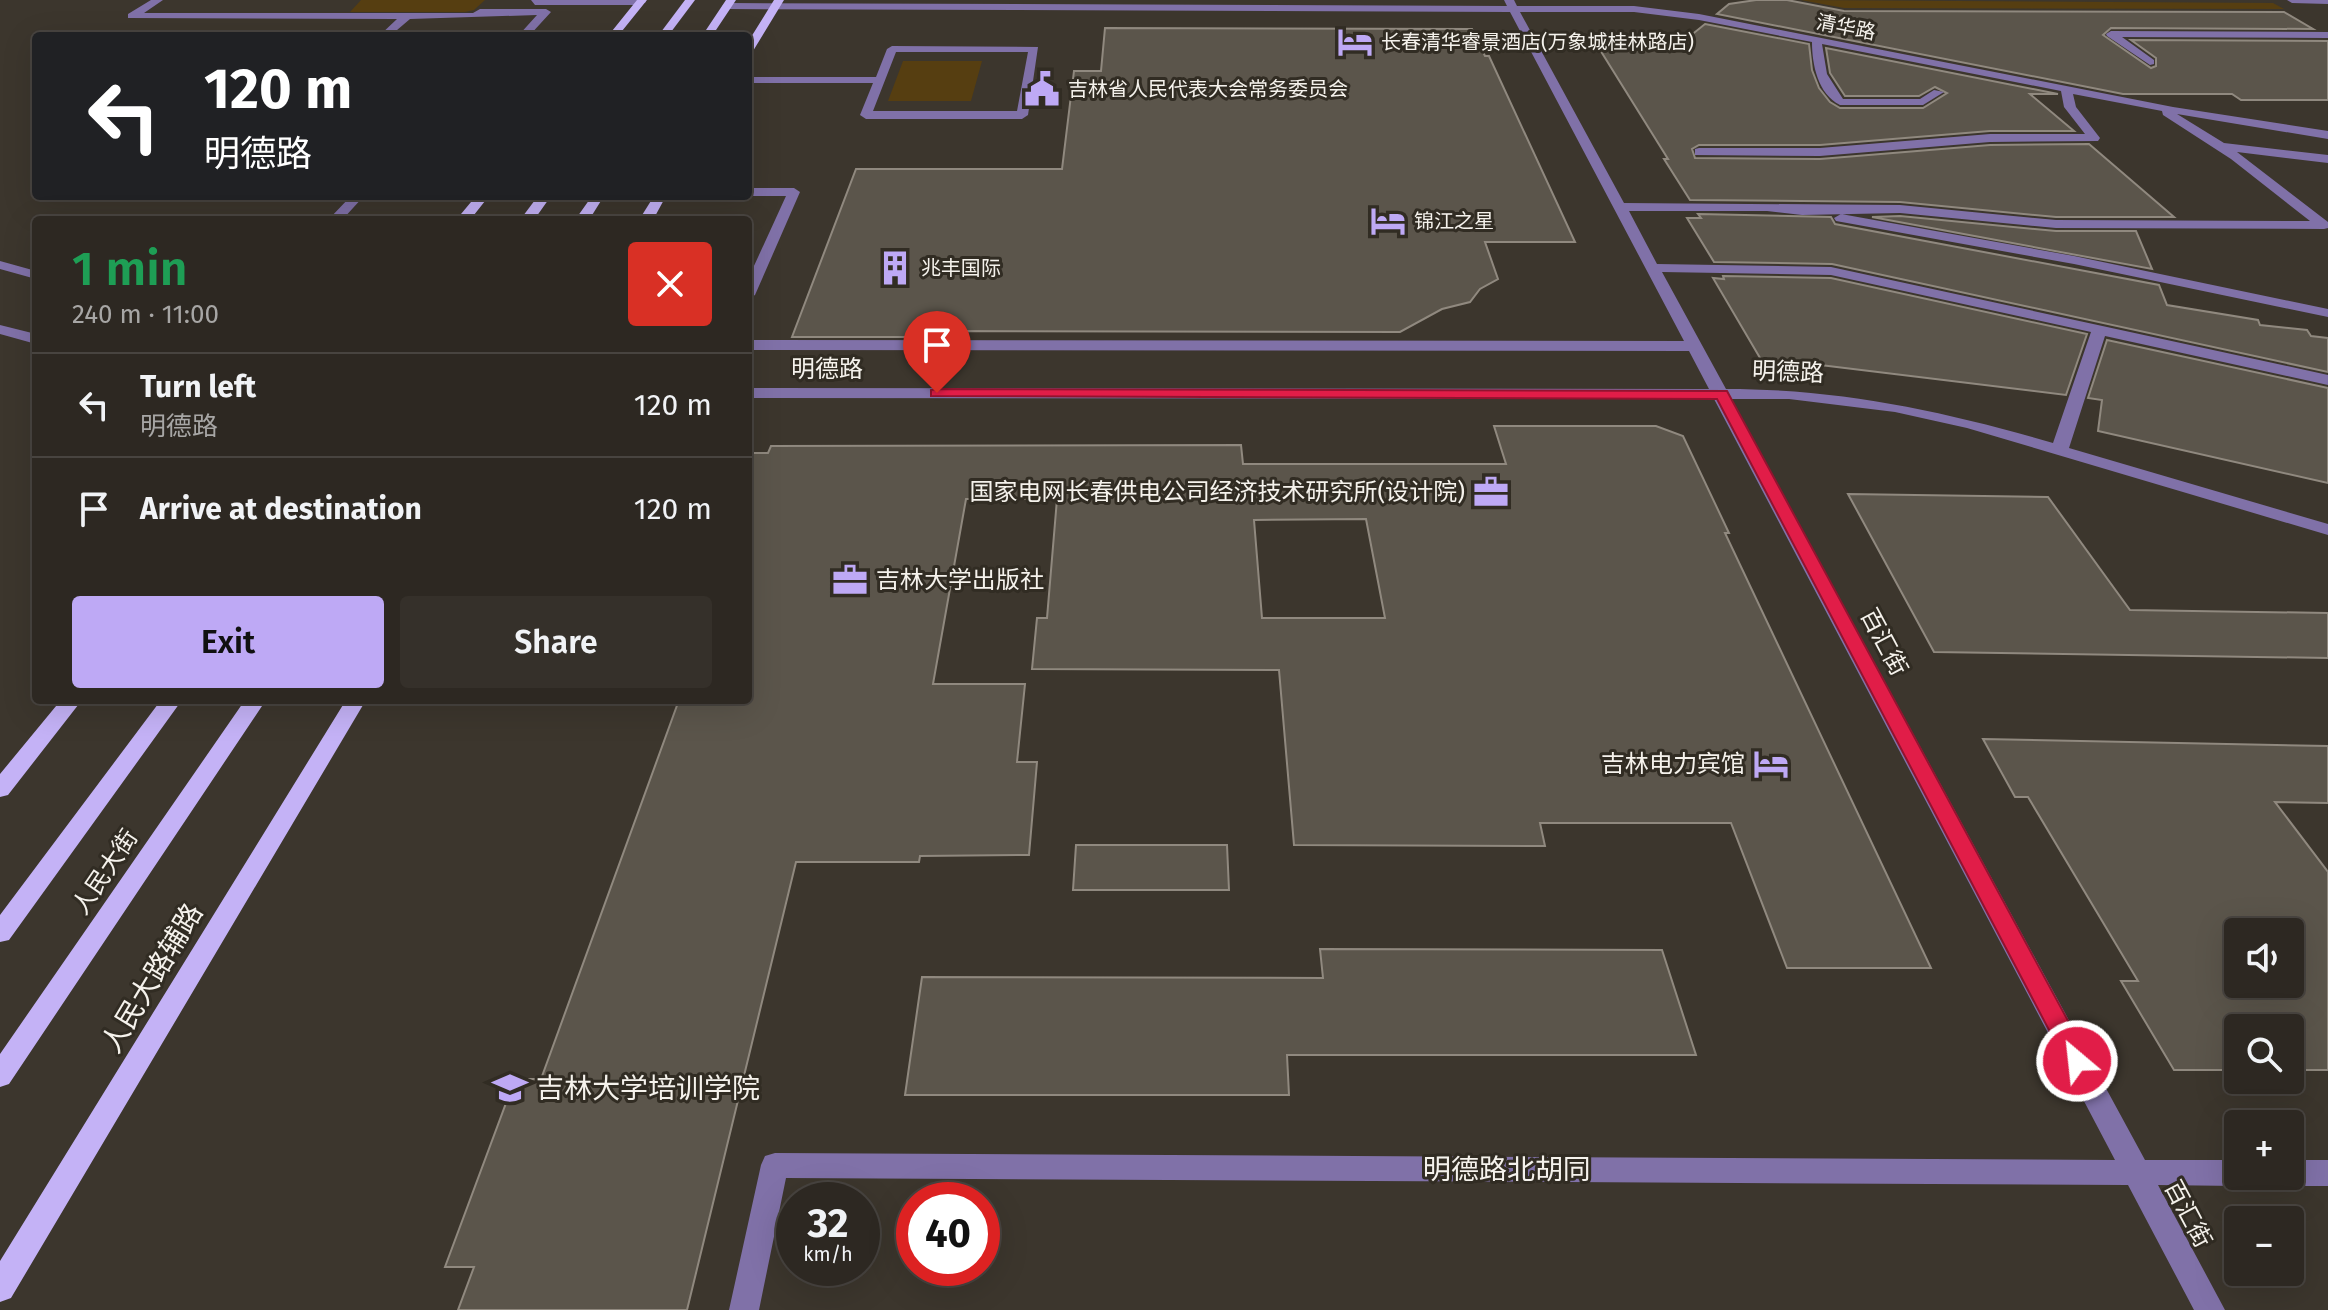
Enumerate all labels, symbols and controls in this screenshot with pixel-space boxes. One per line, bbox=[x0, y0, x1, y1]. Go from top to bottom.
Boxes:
street label: 清华路 bbox=[1814, 9, 1878, 45]
hotel icon: 长春清华睿景酒店(万象城桂林路店) bbox=[1336, 23, 1374, 61]
place label: 长春清华睿景酒店(万象城桂林路店) bbox=[1381, 30, 1694, 54]
text: 120 m bbox=[204, 56, 352, 123]
icon: left bbox=[72, 64, 176, 168]
public building icon: 吉林省人民代表大会常务委员会 bbox=[1023, 70, 1061, 108]
place label: 吉林省人民代表大会常务委员会 bbox=[1068, 77, 1348, 101]
text: 明德路 bbox=[204, 132, 312, 176]
hotel icon: 锦江之星 bbox=[1369, 202, 1407, 240]
place label: 锦江之星 bbox=[1414, 209, 1494, 233]
text: 1 min bbox=[72, 240, 188, 298]
button: close bbox=[628, 242, 712, 326]
building icon: 兆丰国际 bbox=[876, 249, 914, 287]
place label: 兆丰国际 bbox=[921, 256, 1001, 280]
text: 240 m · 11:00 bbox=[72, 299, 219, 330]
pin bbox=[903, 311, 971, 393]
icon: arrive bbox=[915, 323, 959, 367]
street label: 明德路 bbox=[791, 355, 863, 383]
street label: 明德路 bbox=[1752, 357, 1824, 387]
text: Turn left bbox=[140, 369, 256, 405]
icon: left bbox=[72, 383, 116, 427]
text: 120 m bbox=[634, 387, 712, 423]
text: 明德路 bbox=[140, 411, 218, 442]
office icon: 国家电网长春供电公司经济技术研究所(设计院) bbox=[1472, 473, 1510, 511]
place label: 国家电网长春供电公司经济技术研究所(设计院) bbox=[969, 478, 1465, 506]
icon: arrive bbox=[72, 487, 116, 531]
text: Arrive at destination bbox=[140, 491, 422, 527]
text: 120 m bbox=[634, 491, 712, 527]
office icon: 吉林大学出版社 bbox=[831, 561, 869, 599]
place label: 吉林大学出版社 bbox=[876, 566, 1044, 594]
button: Exit bbox=[72, 596, 384, 688]
button: Share bbox=[400, 596, 712, 688]
street label: 百汇街 bbox=[1855, 604, 1913, 680]
hotel icon: 吉林电力宾馆 bbox=[1752, 745, 1790, 783]
place label: 吉林电力宾馆 bbox=[1601, 750, 1745, 778]
street label: 人民大街 bbox=[67, 824, 143, 920]
street label: 人民大路辅路 bbox=[95, 897, 209, 1059]
map controls bbox=[2224, 918, 2304, 1286]
button: sound bbox=[2224, 918, 2304, 998]
button: search bbox=[2224, 1014, 2304, 1094]
position arrow bbox=[2035, 1019, 2119, 1103]
school or university icon: 吉林大学培训学院 bbox=[491, 1069, 529, 1107]
place label: 吉林大学培训学院 bbox=[536, 1072, 760, 1105]
button: + bbox=[2224, 1110, 2304, 1190]
street label: 明德路北胡同 bbox=[1423, 1153, 1591, 1186]
street label: 百汇街 bbox=[2159, 1176, 2217, 1252]
speed limit sign: 40 bbox=[896, 1182, 1000, 1286]
text: 32 bbox=[807, 1200, 849, 1248]
button: − bbox=[2224, 1206, 2304, 1286]
text: km/h bbox=[803, 1242, 853, 1266]

